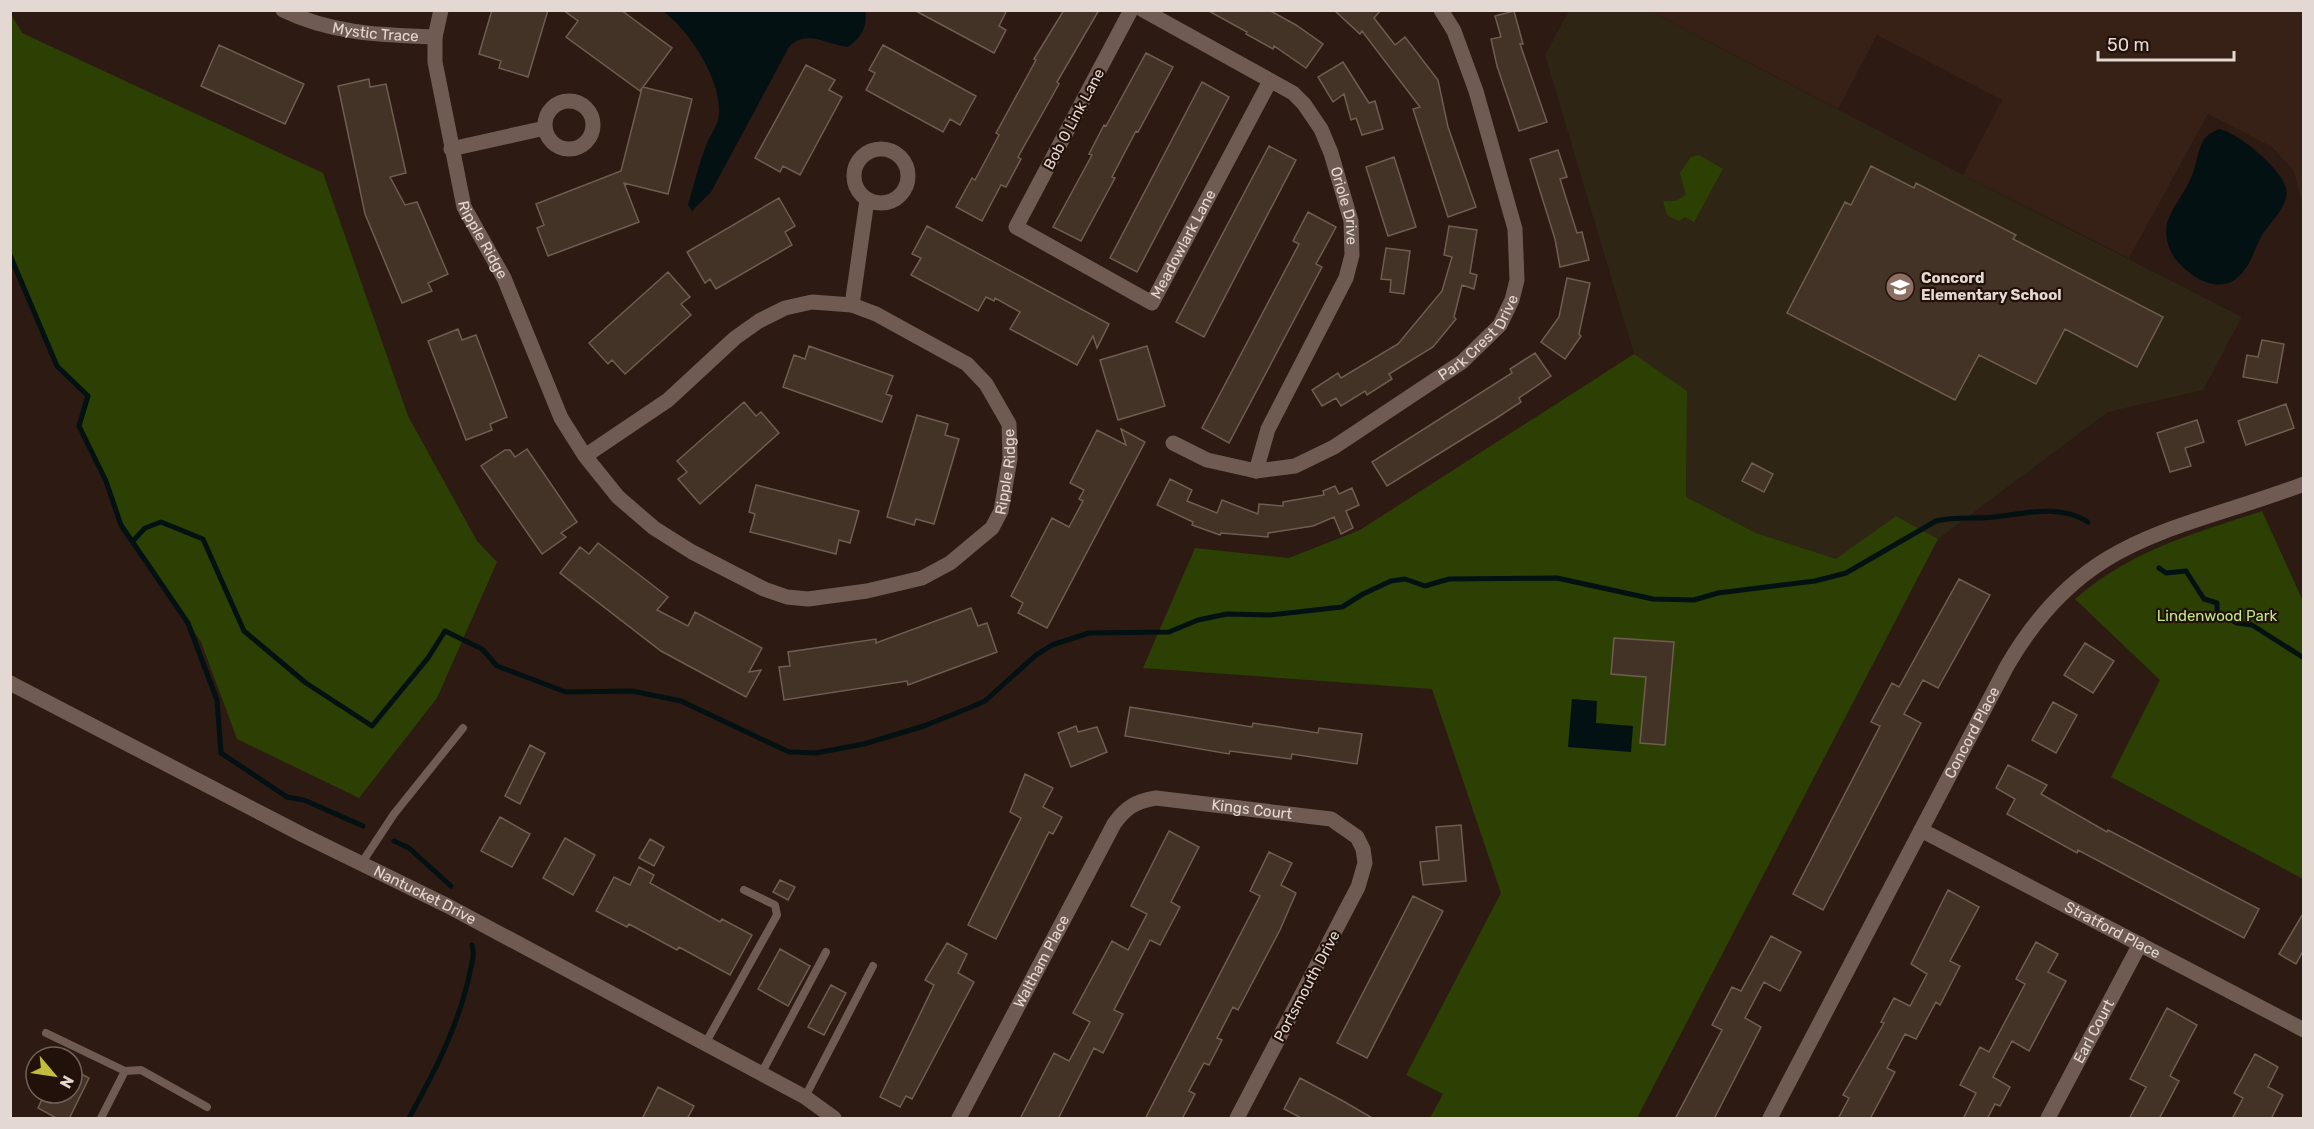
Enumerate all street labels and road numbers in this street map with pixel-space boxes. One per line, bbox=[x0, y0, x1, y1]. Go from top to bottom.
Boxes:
street label: Mystic Trace bbox=[331, 19, 419, 45]
street label: Bob O Link Lane bbox=[1040, 65, 1108, 173]
street label: Oriole Drive bbox=[1327, 165, 1361, 245]
street label: Meadowlark Lane bbox=[1147, 186, 1220, 302]
street label: Ripple Ridge bbox=[454, 199, 512, 282]
street label: Park Crest Drive bbox=[1435, 293, 1522, 384]
street label: Ripple Ridge bbox=[991, 428, 1019, 516]
street label: Concord Place bbox=[1941, 684, 2003, 782]
street label: Kings Court bbox=[1210, 796, 1293, 823]
street label: Nantucket Drive bbox=[371, 862, 479, 928]
street label: Stratford Place bbox=[2062, 898, 2163, 962]
street label: Waltham Place bbox=[1010, 912, 1073, 1011]
street label: Portsmouth Drive bbox=[1270, 927, 1344, 1045]
street label: Earl Court bbox=[2070, 996, 2118, 1066]

